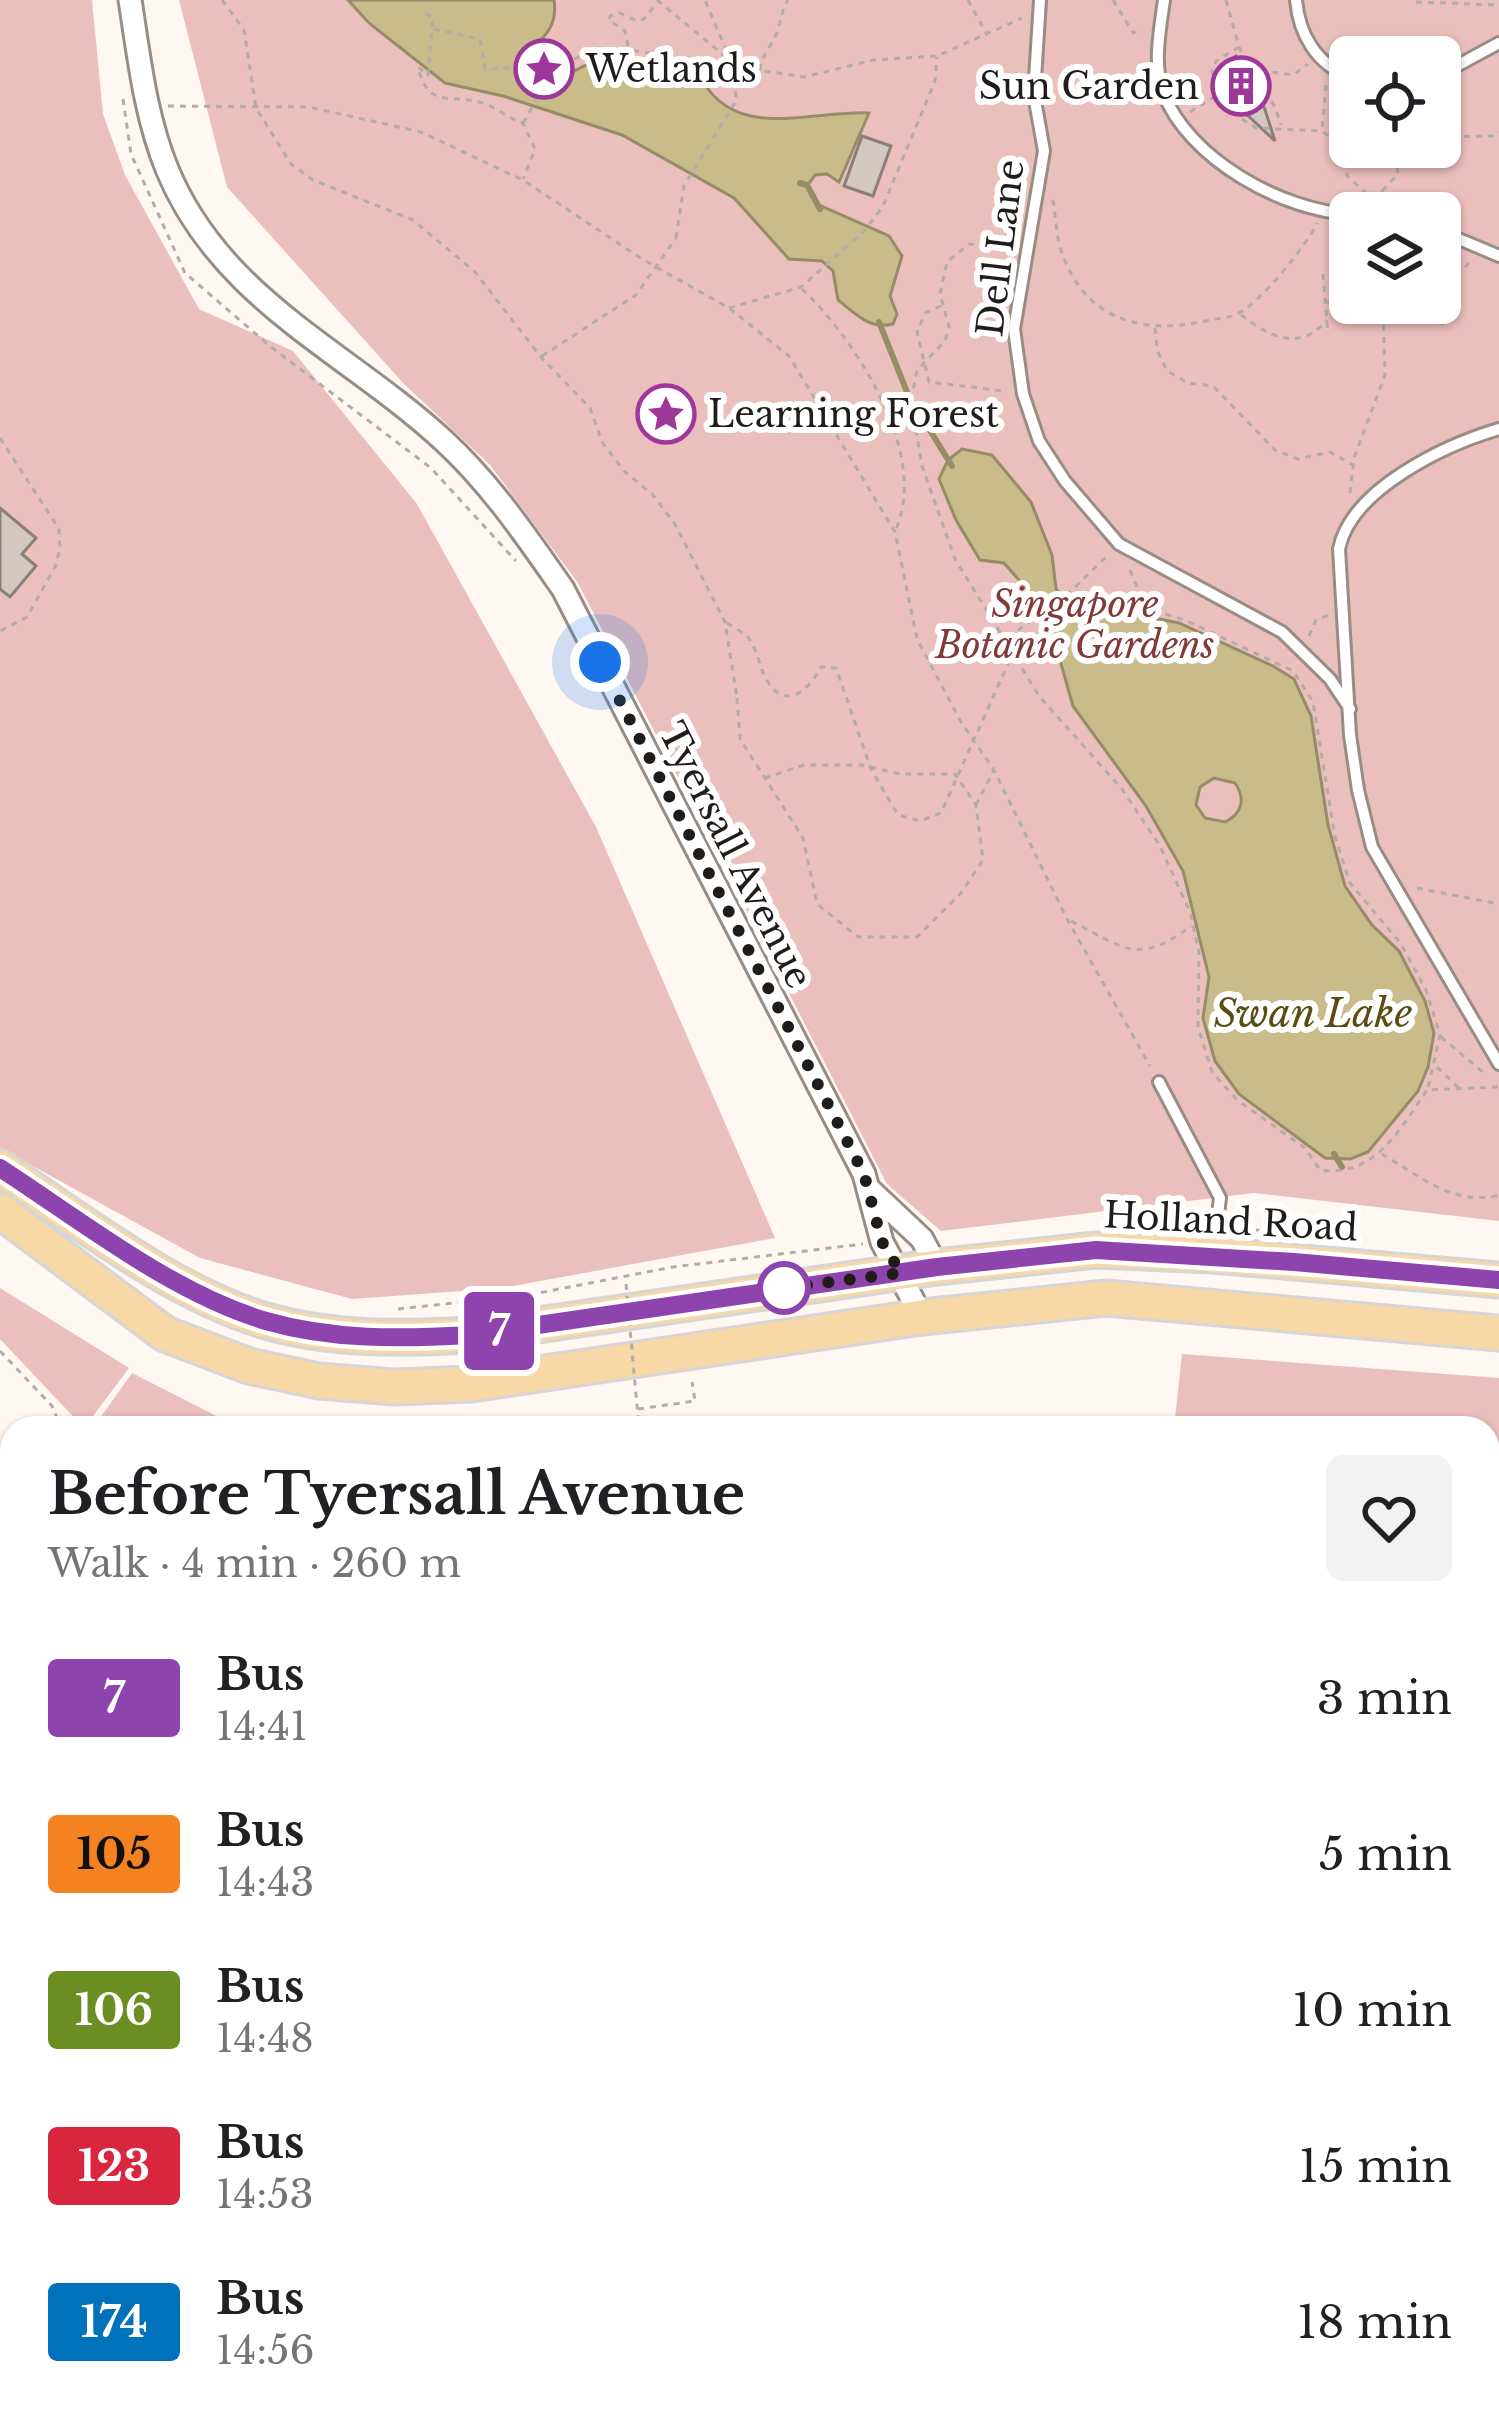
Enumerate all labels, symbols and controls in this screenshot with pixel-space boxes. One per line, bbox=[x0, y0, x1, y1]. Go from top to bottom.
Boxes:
map controls bbox=[1329, 36, 1461, 324]
button: locate bbox=[1329, 36, 1461, 168]
place icon: Wetlands bbox=[513, 38, 575, 100]
place label: Wetlands bbox=[585, 47, 757, 92]
building icon: Sun Garden bbox=[1210, 55, 1272, 117]
place label: Sun Garden bbox=[979, 64, 1199, 109]
street label: Dell Lane bbox=[967, 157, 1034, 339]
button: layers bbox=[1329, 192, 1461, 324]
place icon: Learning Forest bbox=[635, 383, 697, 445]
place label: Learning Forest bbox=[708, 392, 999, 437]
park label: Singapore Botanic Gardens bbox=[933, 582, 1215, 668]
your location bbox=[570, 632, 630, 692]
street label: Tyersall Avenue bbox=[649, 715, 822, 996]
water label: Swan Lake bbox=[1214, 989, 1413, 1038]
street label: Holland Road bbox=[1103, 1192, 1359, 1251]
unlabelled marker bbox=[759, 1263, 809, 1313]
line badge: 7 bbox=[460, 1292, 538, 1370]
text: 7 bbox=[488, 1305, 510, 1357]
button: heart bbox=[1326, 1455, 1452, 1581]
text: Before Tyersall Avenue bbox=[48, 1459, 745, 1529]
text: Walk · 4 min · 260 m bbox=[48, 1539, 461, 1588]
text: Bus bbox=[216, 1646, 304, 1702]
text: 3 min bbox=[1317, 1670, 1452, 1726]
text: 7 bbox=[103, 1672, 125, 1724]
text: 14:41 bbox=[216, 1702, 308, 1751]
text: Bus bbox=[216, 1802, 304, 1858]
text: 5 min bbox=[1319, 1826, 1452, 1882]
text: 105 bbox=[76, 1828, 152, 1880]
text: 14:43 bbox=[216, 1858, 314, 1907]
text: Bus bbox=[216, 1958, 304, 2014]
text: 10 min bbox=[1292, 1982, 1452, 2038]
text: 106 bbox=[75, 1984, 153, 2036]
text: 14:48 bbox=[216, 2014, 314, 2063]
text: Bus bbox=[216, 2114, 304, 2170]
text: 15 min bbox=[1299, 2138, 1452, 2194]
text: 123 bbox=[78, 2140, 150, 2192]
text: 14:53 bbox=[216, 2170, 314, 2219]
text: Bus bbox=[216, 2270, 304, 2326]
text: 18 min bbox=[1297, 2294, 1452, 2350]
text: 174 bbox=[80, 2296, 148, 2348]
text: 14:56 bbox=[216, 2326, 315, 2375]

